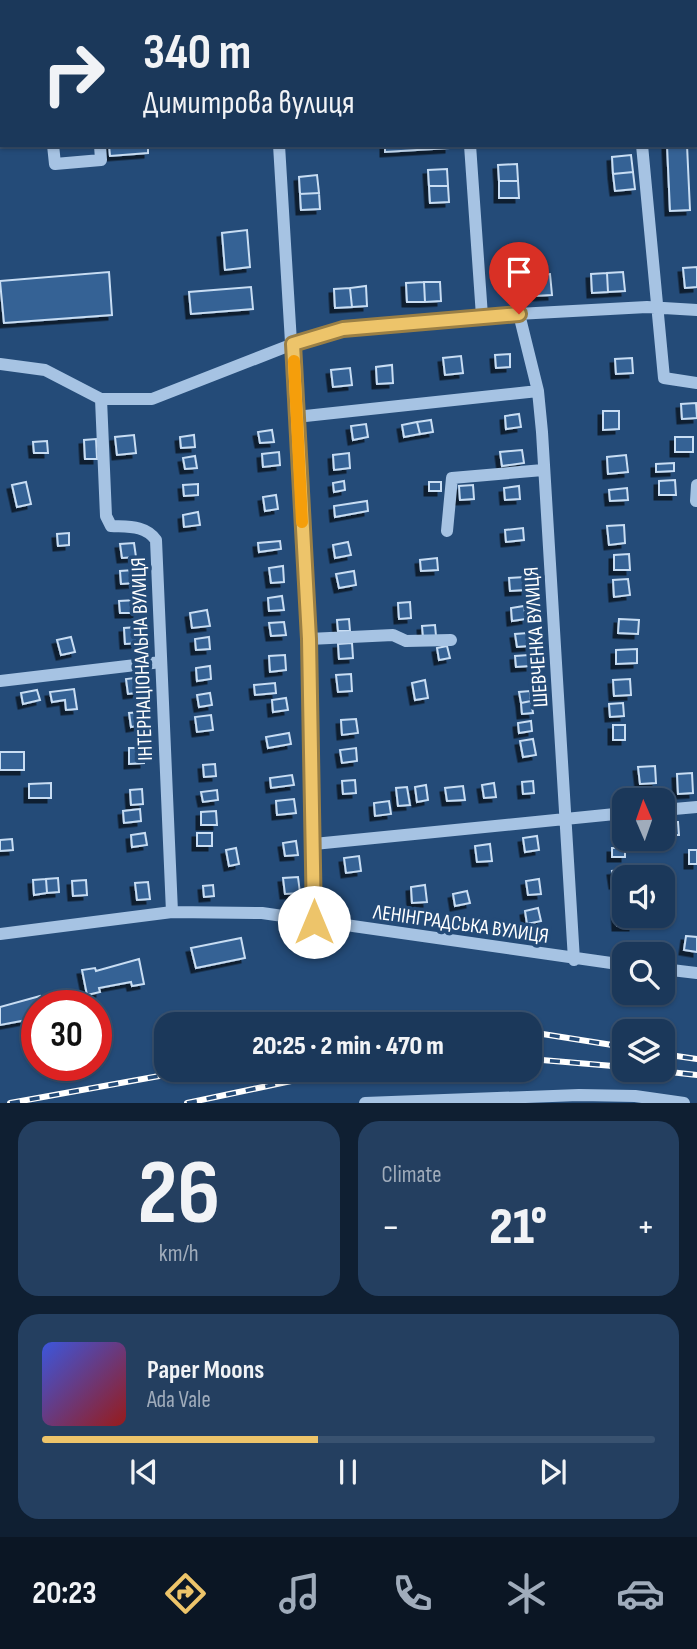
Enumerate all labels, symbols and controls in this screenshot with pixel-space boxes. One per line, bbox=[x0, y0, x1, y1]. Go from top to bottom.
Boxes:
text: 340 m bbox=[143, 24, 251, 83]
icon: right bbox=[28, 28, 119, 119]
text: Димитрова вулиця bbox=[143, 84, 354, 123]
pin bbox=[489, 242, 549, 314]
icon: arrive bbox=[500, 253, 538, 291]
street label: ІНТЕРНАЦІОНАЛЬНА ВУЛИЦЯ bbox=[126, 557, 158, 761]
street label: ШЕВЧЕНКА ВУЛИЦЯ bbox=[519, 566, 553, 708]
north arrow bbox=[612, 788, 676, 850]
map controls bbox=[612, 788, 675, 1082]
button: sound bbox=[612, 865, 675, 928]
position arrow bbox=[277, 885, 351, 959]
street label: ЛЕНІНГРАДСЬКА ВУЛИЦЯ bbox=[371, 899, 550, 949]
button: search bbox=[612, 942, 675, 1005]
speed limit sign: 30 bbox=[21, 990, 112, 1081]
button: layers bbox=[612, 1019, 675, 1082]
text: 20:25 · 2 min · 470 m bbox=[252, 1031, 444, 1062]
text: 26 bbox=[137, 1140, 220, 1249]
text: Climate bbox=[382, 1161, 441, 1189]
text: 21° bbox=[489, 1196, 547, 1259]
text: − bbox=[382, 1205, 400, 1250]
text: + bbox=[636, 1205, 655, 1250]
text: km/h bbox=[159, 1240, 199, 1268]
text: Paper Moons bbox=[147, 1355, 264, 1386]
text: Ada Vale bbox=[147, 1386, 211, 1414]
icon: previous bbox=[125, 1453, 163, 1491]
icon: pause bbox=[329, 1453, 367, 1491]
icon: next bbox=[534, 1453, 572, 1491]
icon: directions bbox=[161, 1569, 210, 1618]
icon: music bbox=[275, 1569, 324, 1618]
icon: phone bbox=[388, 1569, 437, 1618]
icon: climate bbox=[502, 1569, 551, 1618]
icon: car bbox=[616, 1569, 665, 1618]
text: 20:23 bbox=[32, 1574, 97, 1613]

